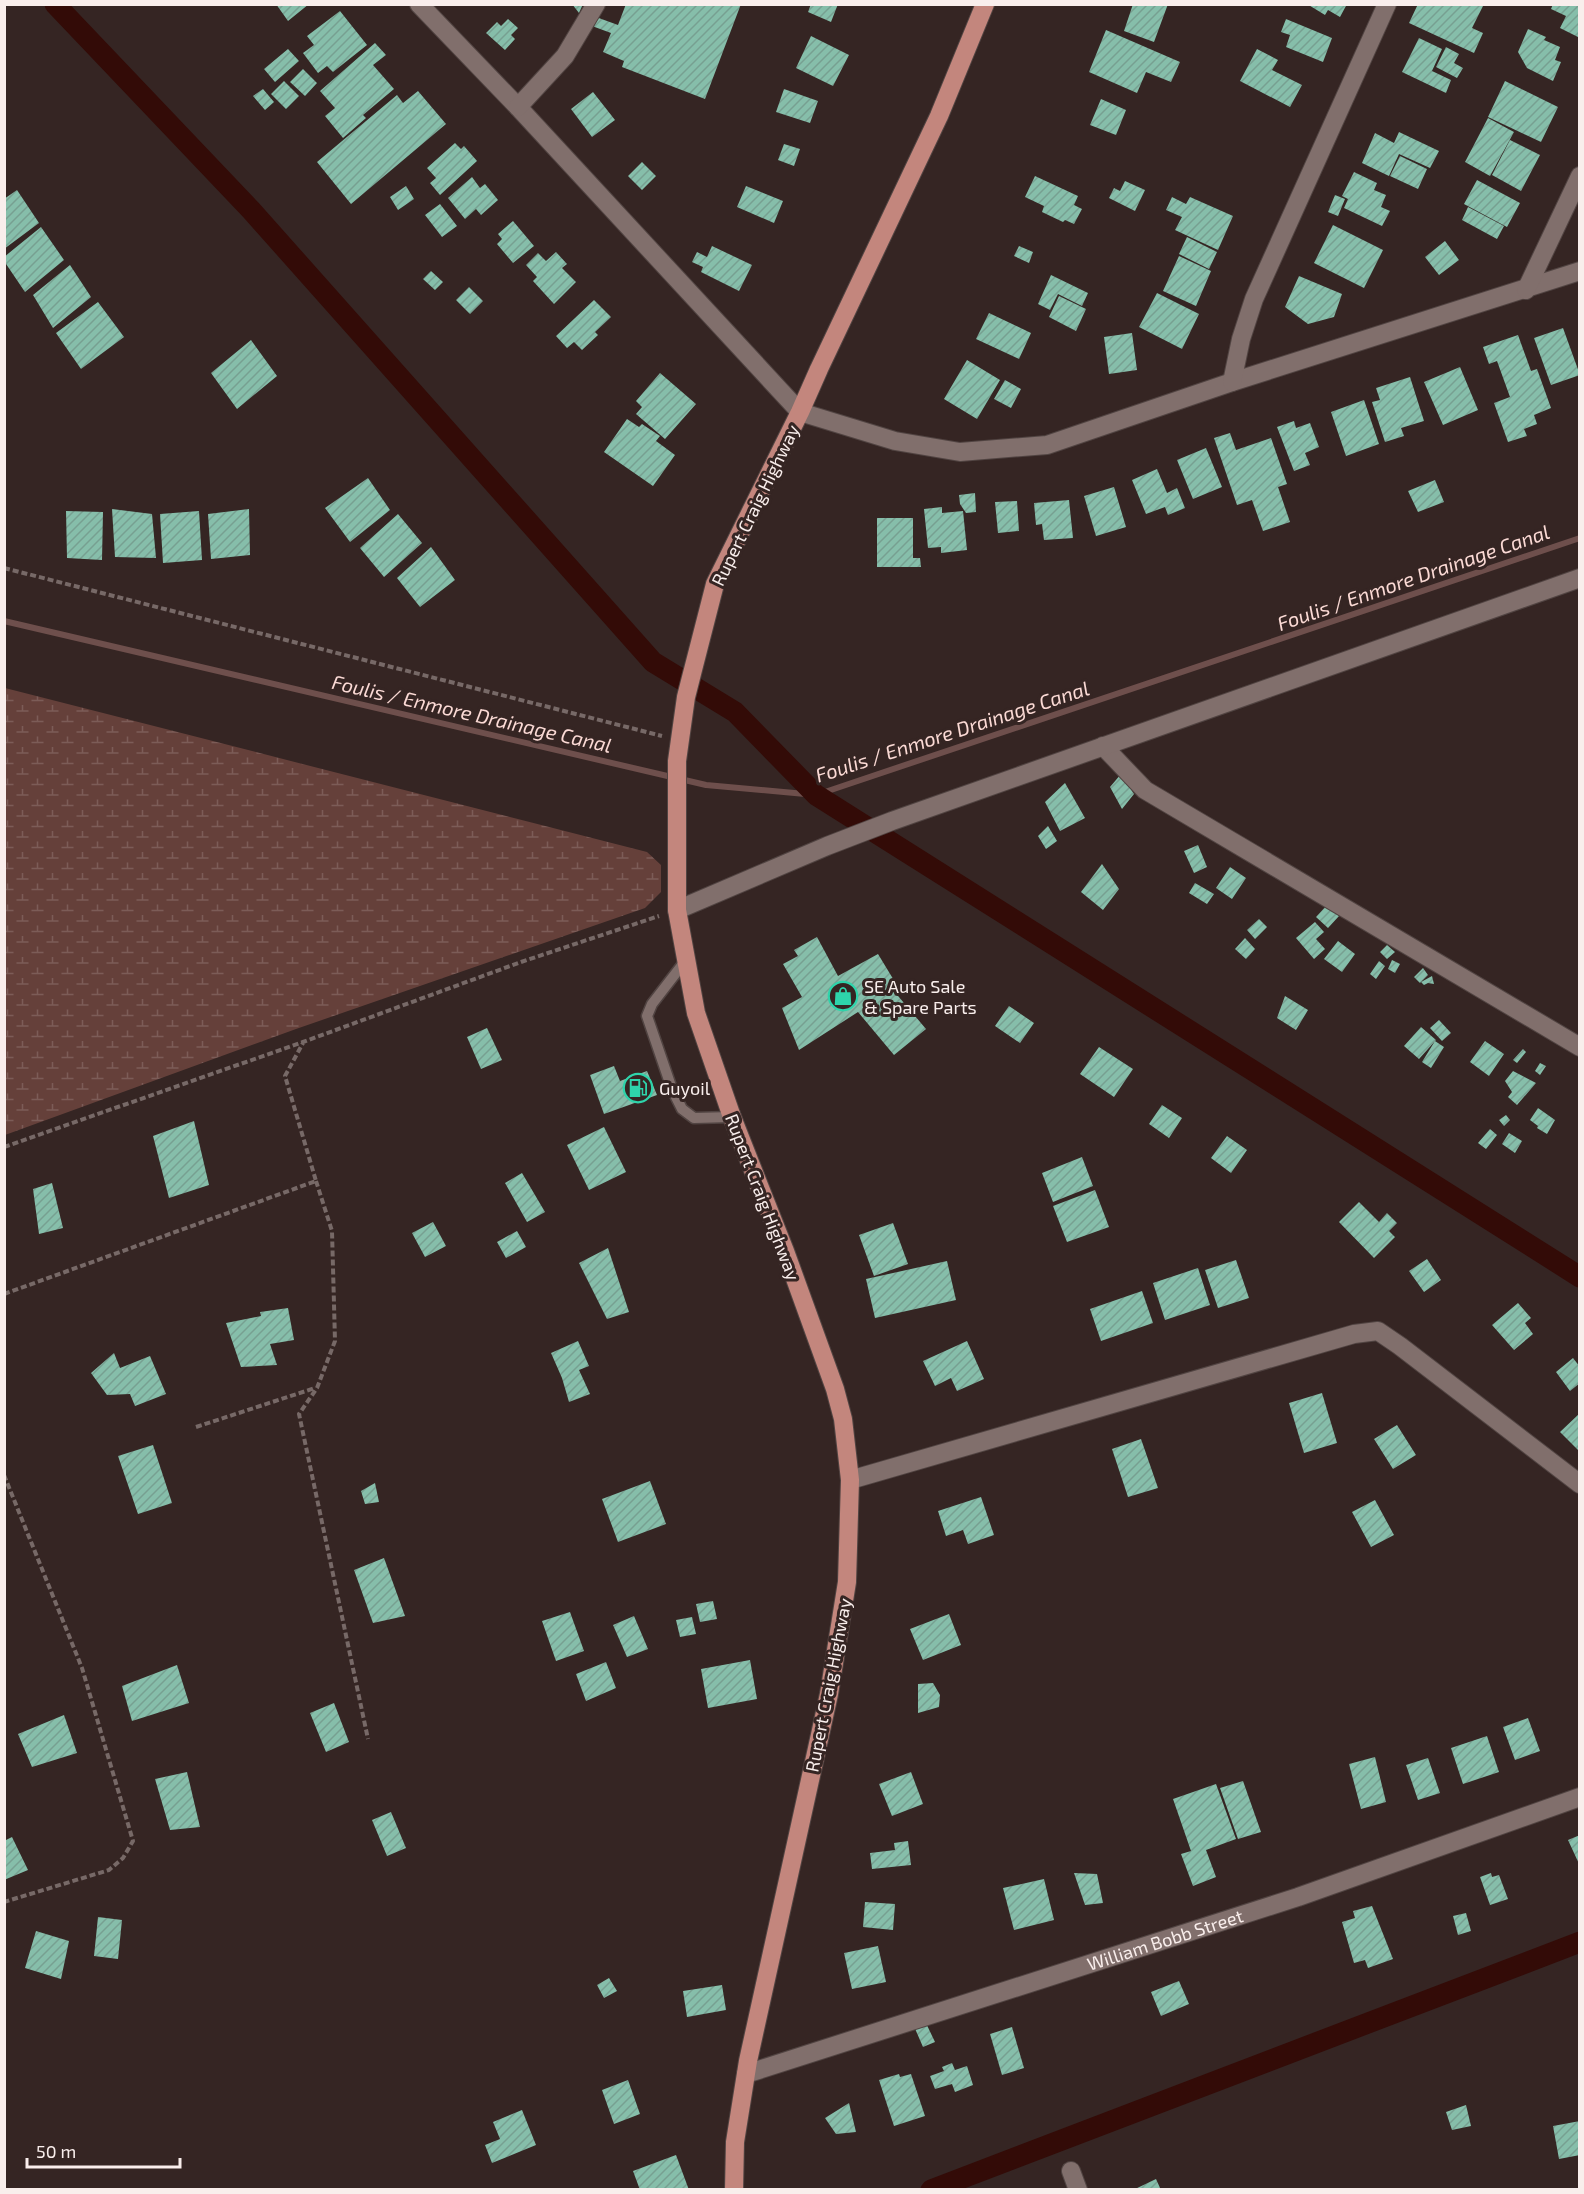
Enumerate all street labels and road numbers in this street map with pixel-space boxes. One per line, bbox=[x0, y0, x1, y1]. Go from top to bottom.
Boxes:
street label: Rupert Craig Highway bbox=[706, 420, 804, 589]
street label: Rupert Craig Highway bbox=[721, 1111, 805, 1284]
street label: Rupert Craig Highway bbox=[800, 1596, 856, 1774]
street label: William Bobb Street bbox=[1084, 1904, 1246, 1975]

